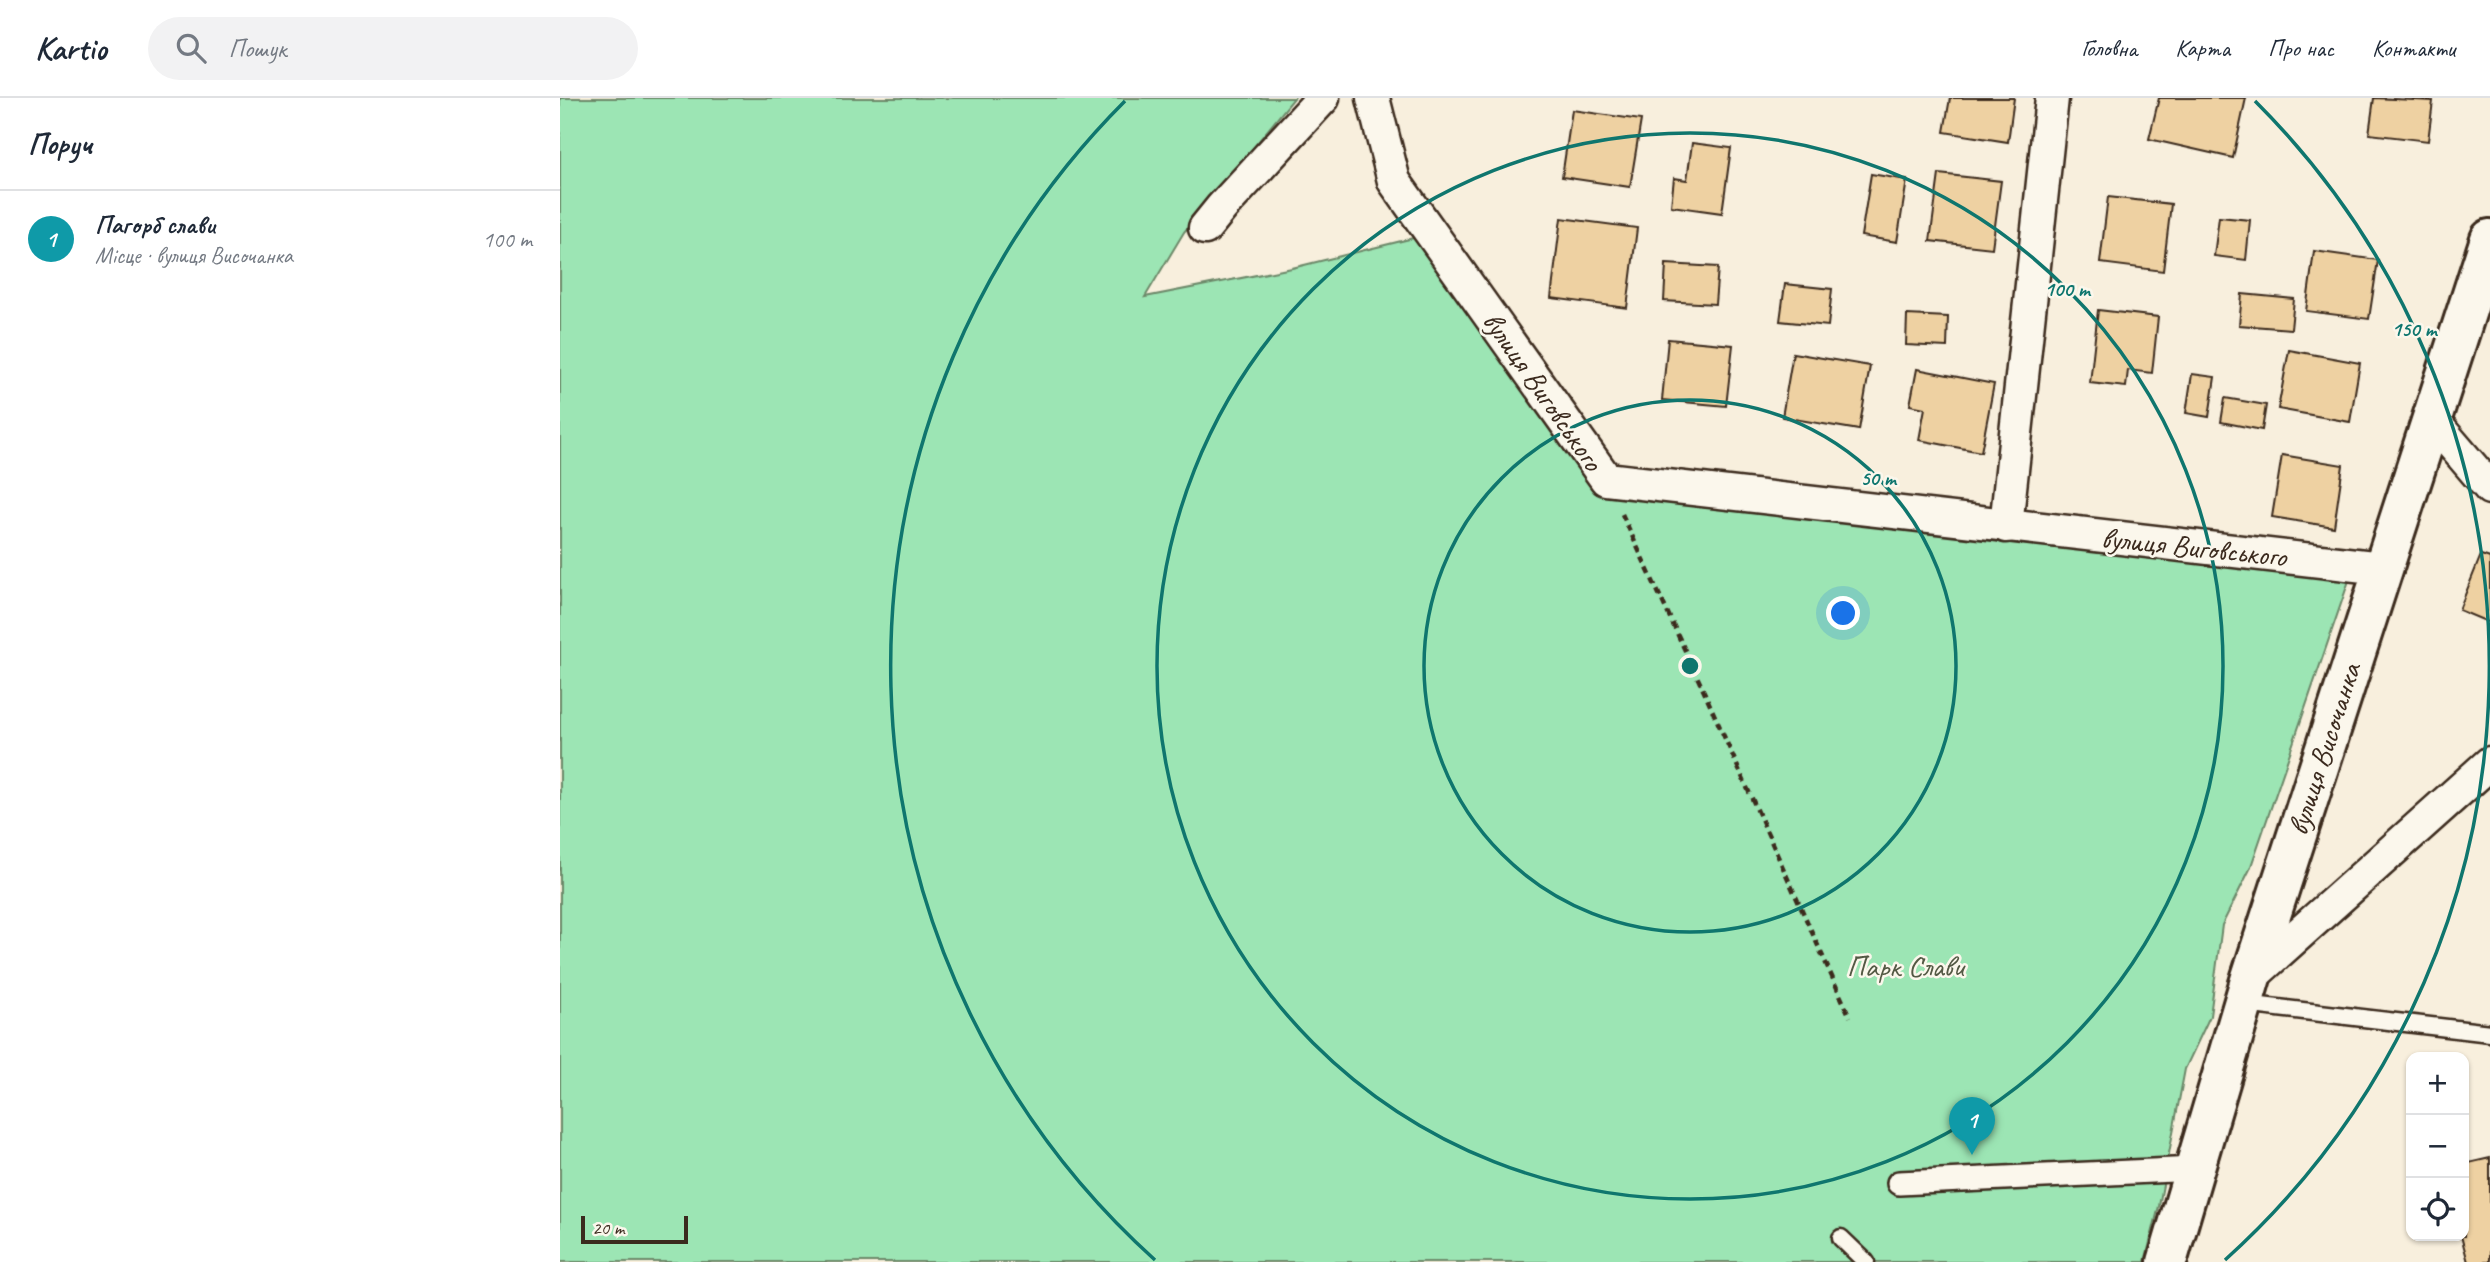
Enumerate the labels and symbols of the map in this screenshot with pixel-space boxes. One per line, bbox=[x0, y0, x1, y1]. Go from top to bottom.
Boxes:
text: 100 m bbox=[2044, 276, 2092, 302]
street label: вулиця Виговського bbox=[1474, 304, 1613, 479]
text: 150 m bbox=[2391, 316, 2439, 342]
text: 50 m bbox=[1860, 465, 1898, 491]
street label: вулиця Виговського bbox=[2100, 518, 2290, 576]
your location bbox=[1826, 596, 1860, 630]
centre of rings bbox=[1678, 654, 1702, 678]
street label: вулиця Височанка bbox=[2278, 657, 2370, 840]
park label: Парк Слави bbox=[1847, 947, 1966, 985]
pin: 1 bbox=[1949, 1097, 1995, 1155]
scale bar bbox=[581, 1213, 688, 1245]

